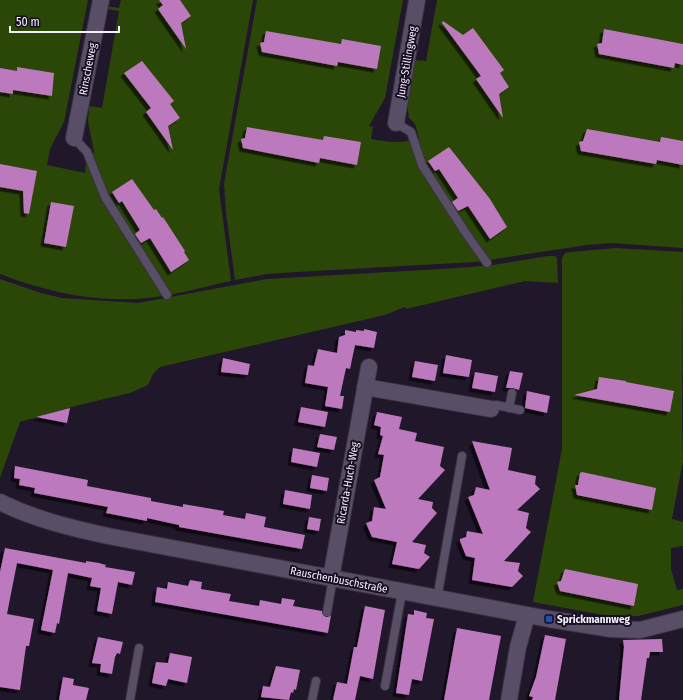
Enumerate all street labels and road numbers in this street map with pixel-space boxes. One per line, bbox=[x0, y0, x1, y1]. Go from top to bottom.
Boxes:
street label: Jung-Stillingweg bbox=[394, 24, 420, 99]
street label: Rinscheweg bbox=[77, 41, 100, 96]
street label: Ricarda-Huch-Weg bbox=[334, 440, 362, 525]
street label: Rauschenbuschstraße bbox=[289, 564, 389, 596]

